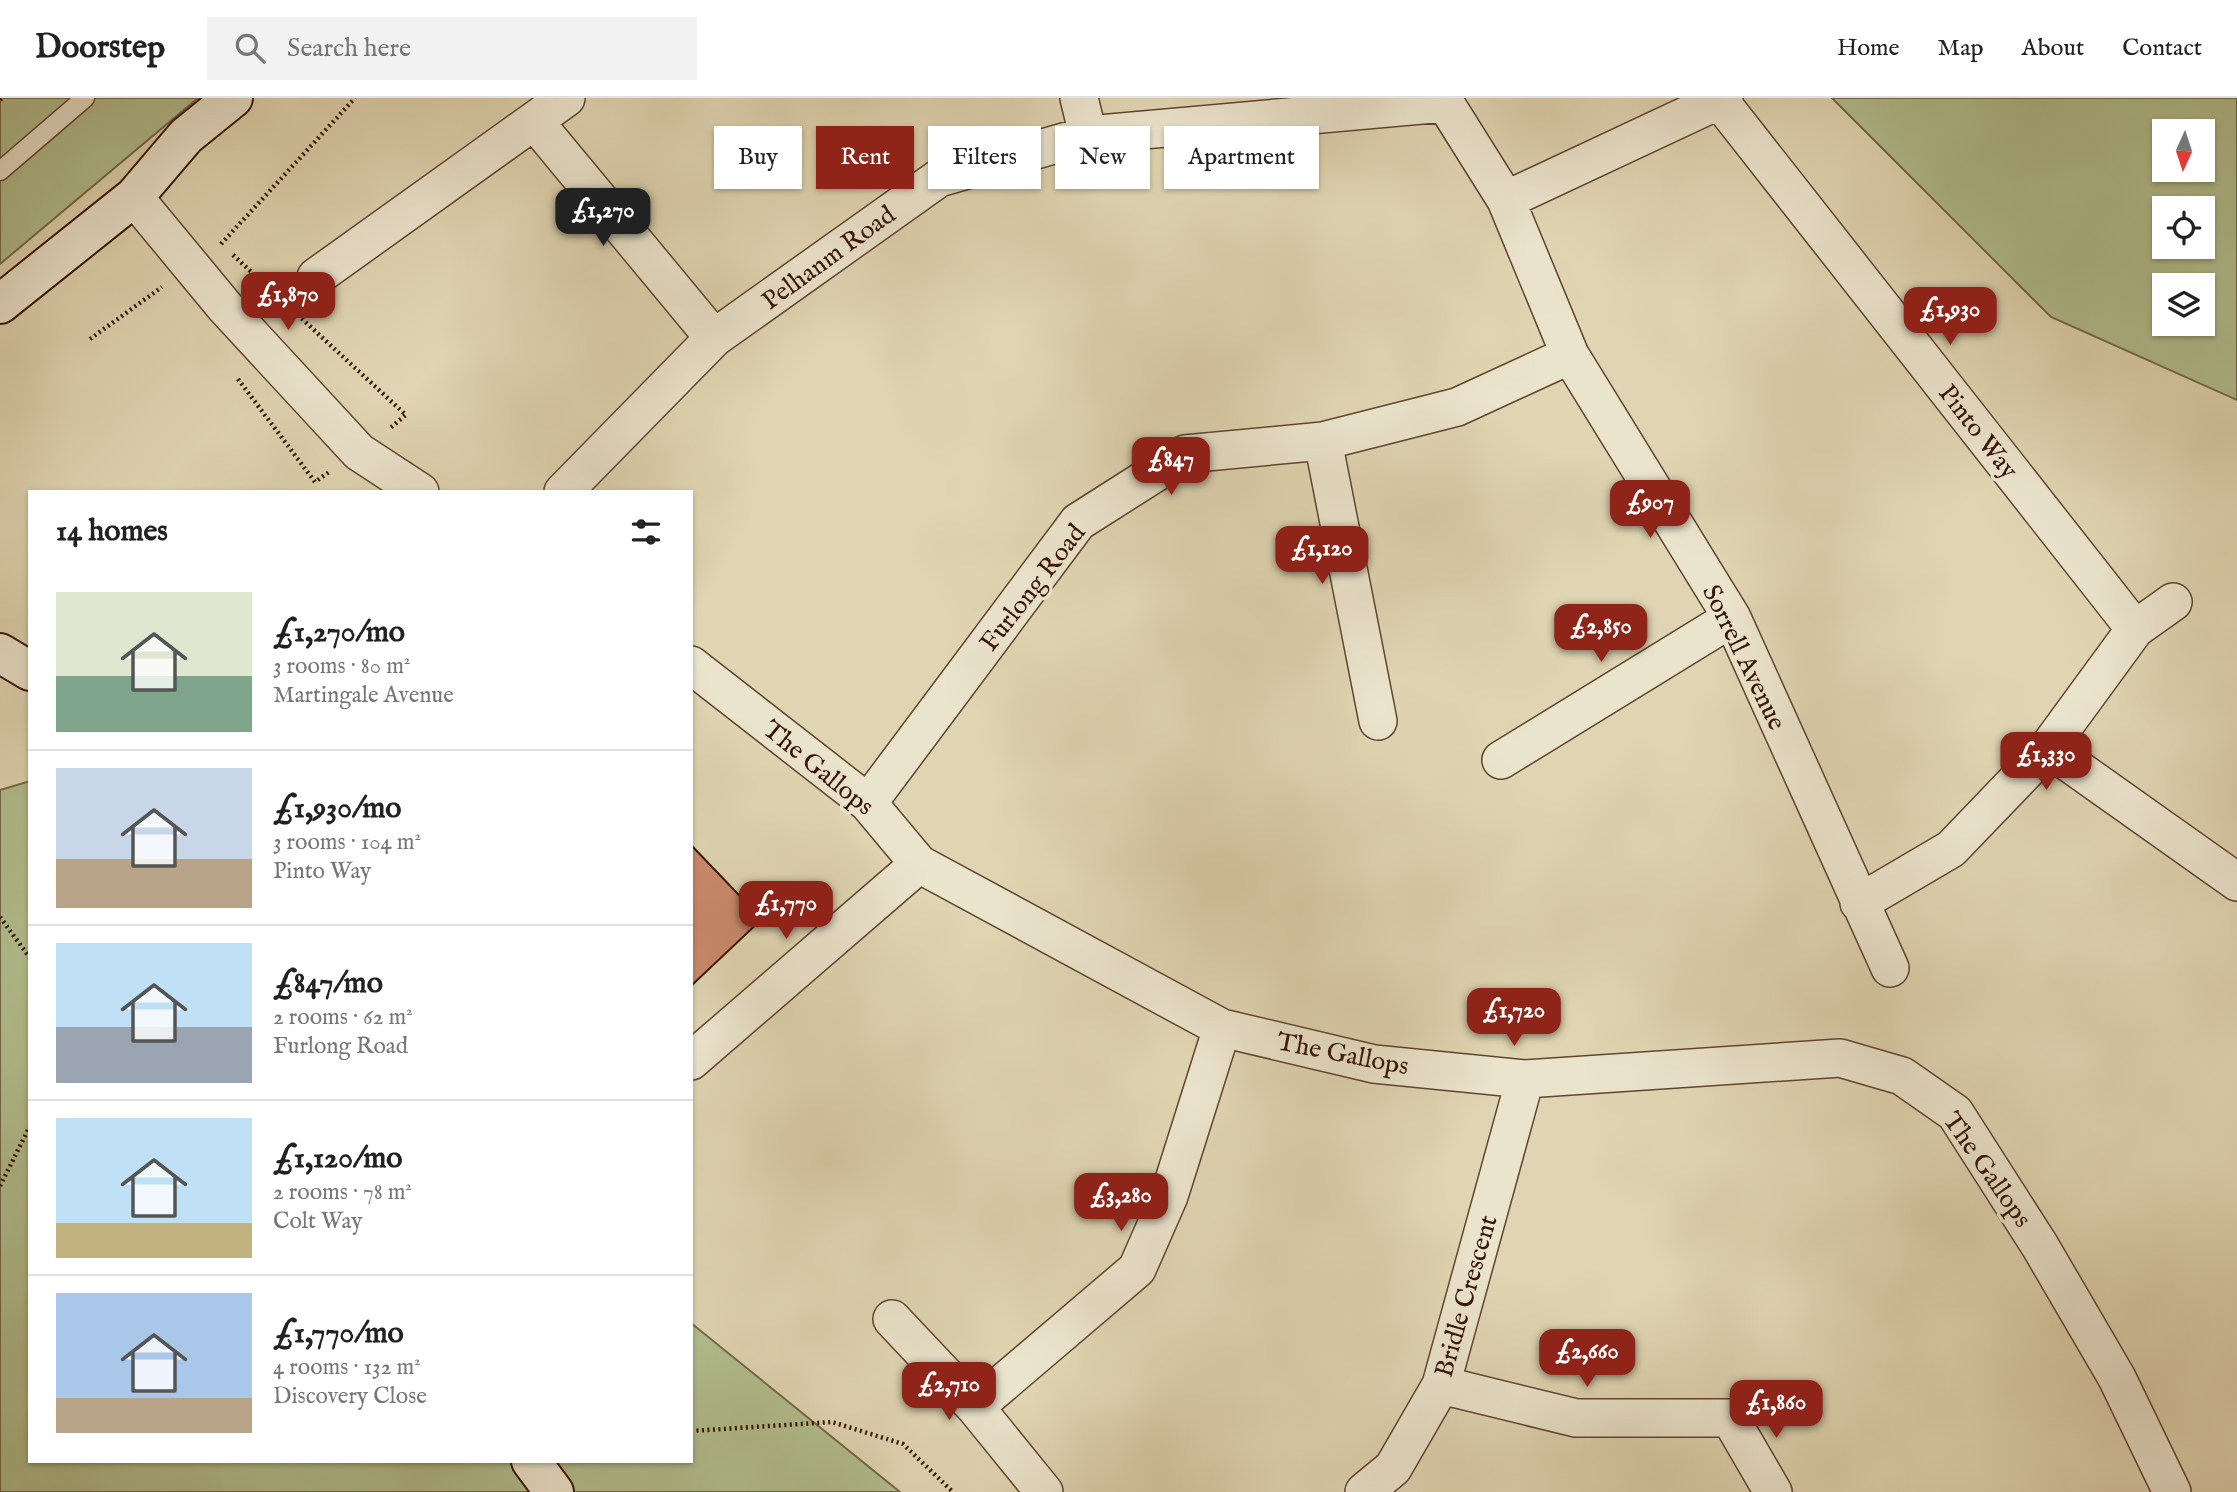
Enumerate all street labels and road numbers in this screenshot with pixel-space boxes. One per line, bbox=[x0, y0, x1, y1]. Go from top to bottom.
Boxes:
street label: Pelhanm Road bbox=[756, 199, 902, 318]
street label: Pinto Way bbox=[1931, 378, 2025, 486]
street label: Furlong Road bbox=[973, 518, 1093, 658]
street label: Sorrell Avenue bbox=[1694, 580, 1793, 736]
street label: The Gallops bbox=[756, 713, 880, 823]
street label: The Gallops bbox=[1274, 1026, 1411, 1083]
street label: The Gallops bbox=[1935, 1106, 2039, 1234]
street label: Bridle Crescent bbox=[1428, 1212, 1505, 1381]

